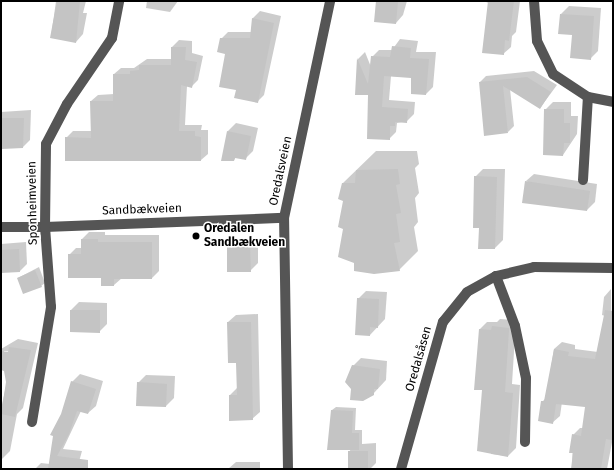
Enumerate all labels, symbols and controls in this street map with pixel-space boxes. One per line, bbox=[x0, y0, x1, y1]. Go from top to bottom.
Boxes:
street label: Oredalsveien bbox=[267, 135, 295, 207]
street label: Sponheimveien bbox=[25, 161, 41, 245]
street label: Sandbækveien bbox=[102, 201, 182, 219]
place label: Oredalen Sandbækveien bbox=[204, 222, 285, 250]
marker: Oredalen Sandbækveien bbox=[191, 231, 201, 241]
street label: Oredalsåsen bbox=[403, 325, 435, 393]

